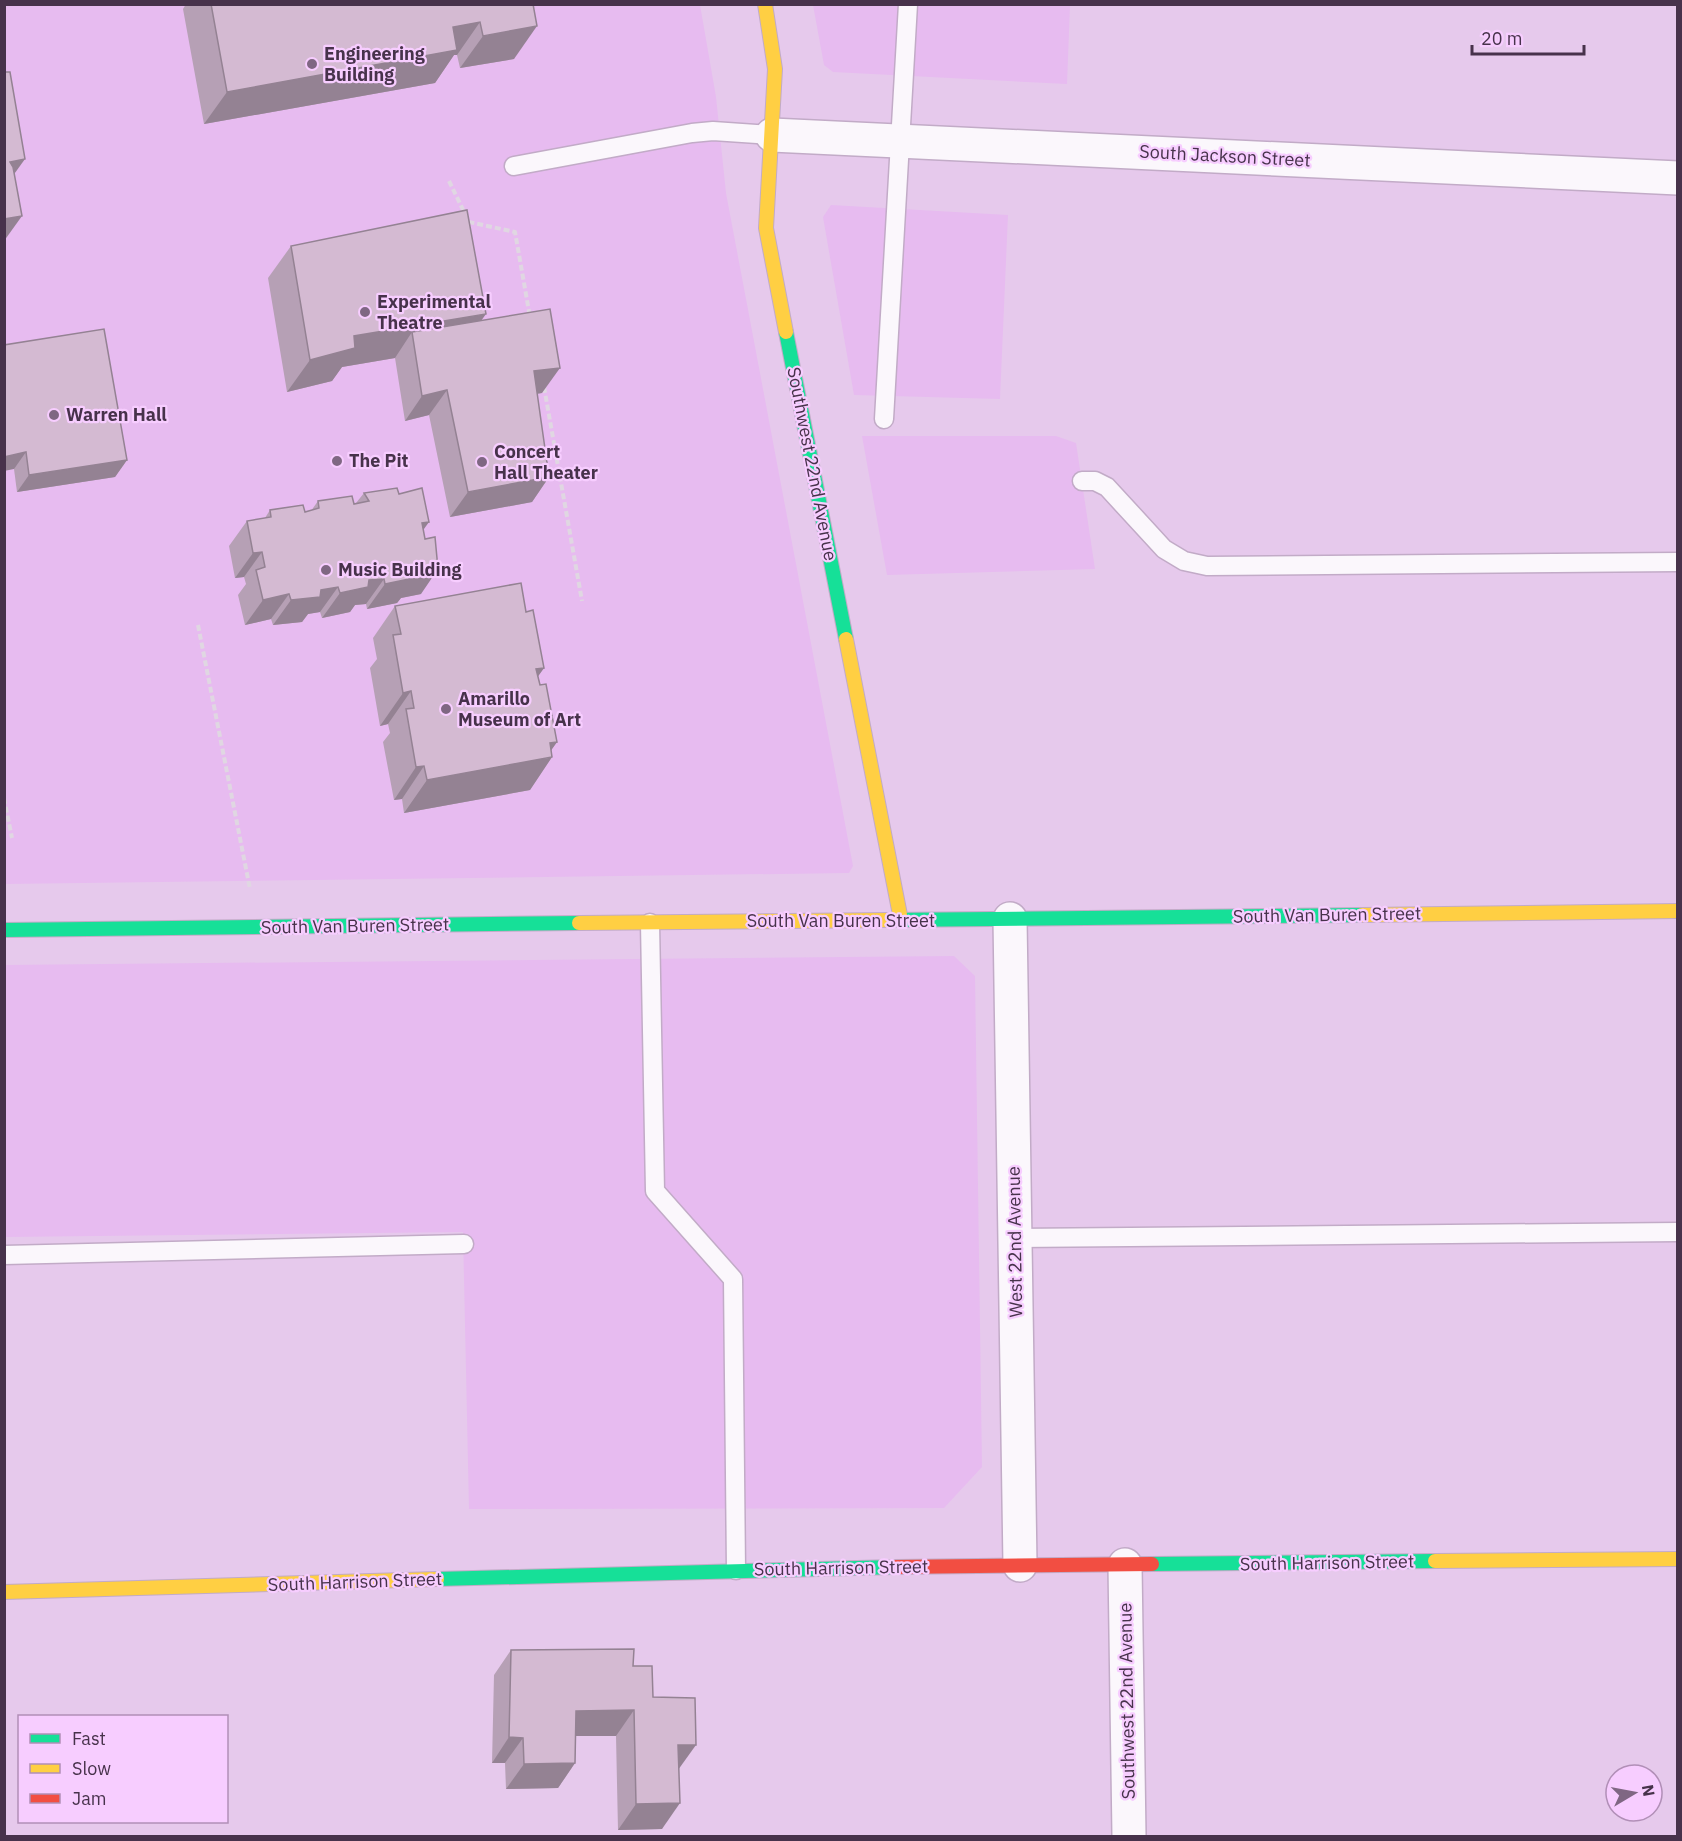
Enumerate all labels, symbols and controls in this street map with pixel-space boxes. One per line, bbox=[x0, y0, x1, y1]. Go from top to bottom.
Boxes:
scale bar bbox=[1472, 18, 1584, 56]
text: 20 m bbox=[1481, 27, 1523, 50]
place label: Engineering Building bbox=[324, 42, 425, 86]
marker: Engineering Building bbox=[305, 57, 319, 71]
street label: South Jackson Street bbox=[1139, 140, 1311, 171]
place label: Experimental Theatre bbox=[377, 290, 492, 334]
marker: Experimental Theatre bbox=[358, 305, 372, 319]
street label: Southwest 22nd Avenue bbox=[782, 365, 843, 563]
place label: Warren Hall bbox=[66, 403, 167, 426]
marker: Warren Hall bbox=[47, 408, 61, 422]
place label: Concert Hall Theater bbox=[494, 440, 598, 484]
place label: The Pit bbox=[349, 449, 409, 472]
marker: The Pit bbox=[330, 454, 344, 468]
marker: Concert Hall Theater bbox=[475, 455, 489, 469]
place label: Music Building bbox=[338, 558, 461, 581]
marker: Music Building bbox=[319, 563, 333, 577]
place label: Amarillo Museum of Art bbox=[458, 687, 581, 731]
marker: Amarillo Museum of Art bbox=[439, 702, 453, 716]
street label: South Van Buren Street bbox=[1233, 901, 1421, 928]
street label: South Van Buren Street bbox=[747, 909, 935, 932]
street label: South Van Buren Street bbox=[261, 912, 449, 939]
street label: West 22nd Avenue bbox=[1002, 1166, 1027, 1318]
street label: South Harrison Street bbox=[1240, 1549, 1414, 1576]
street label: South Harrison Street bbox=[754, 1554, 928, 1581]
street label: South Harrison Street bbox=[267, 1567, 442, 1596]
street label: Southwest 22nd Avenue bbox=[1113, 1602, 1140, 1800]
legend bbox=[18, 1715, 228, 1823]
text: Fast bbox=[72, 1727, 106, 1750]
text: Slow bbox=[72, 1757, 111, 1780]
north arrow bbox=[1604, 1763, 1664, 1823]
text: N bbox=[1638, 1783, 1660, 1798]
text: Jam bbox=[72, 1787, 107, 1810]

